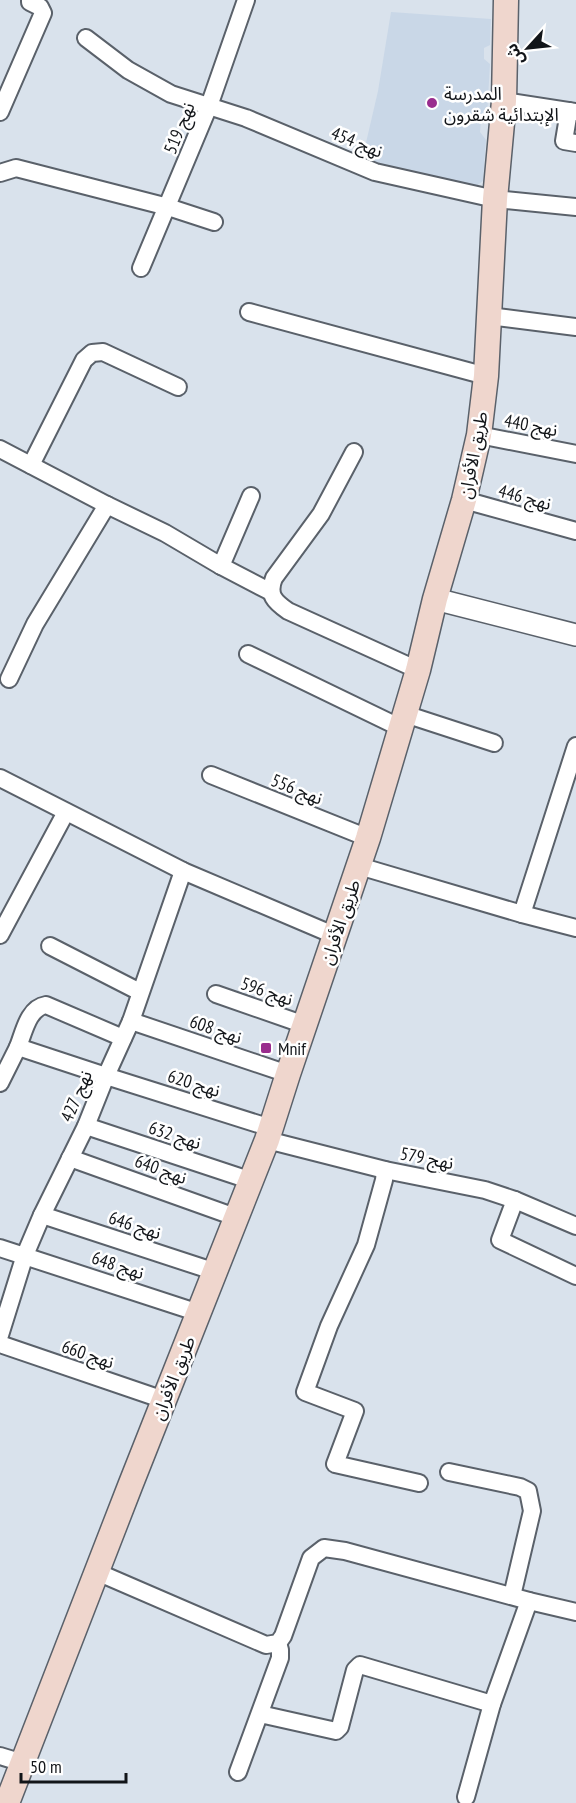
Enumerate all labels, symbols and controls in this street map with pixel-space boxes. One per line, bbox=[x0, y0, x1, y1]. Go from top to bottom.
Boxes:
north arrow bbox=[498, 18, 558, 78]
text: ش bbox=[501, 40, 529, 69]
place label: المدرسة الإبتدائية شقرون bbox=[444, 82, 559, 127]
marker: المدرسة الإبتدائية شقرون bbox=[425, 96, 439, 110]
street label: نهج 519 bbox=[158, 99, 202, 158]
street label: نهج 454 bbox=[327, 121, 386, 165]
street label: طريق الأفران bbox=[453, 409, 493, 501]
street label: نهج 440 bbox=[502, 409, 560, 443]
street label: نهج 446 bbox=[496, 479, 554, 517]
street label: نهج 556 bbox=[267, 768, 326, 812]
street label: طريق الأفران bbox=[315, 876, 365, 968]
street label: نهج 596 bbox=[237, 971, 296, 1013]
street label: نهج 608 bbox=[186, 1009, 245, 1051]
place label: Mnif bbox=[278, 1037, 307, 1060]
marker: Mnif bbox=[259, 1041, 273, 1055]
street label: نهج 620 bbox=[164, 1064, 223, 1104]
street label: نهج 427 bbox=[55, 1067, 99, 1126]
street label: نهج 632 bbox=[145, 1116, 204, 1156]
street label: نهج 579 bbox=[398, 1142, 456, 1176]
street label: نهج 640 bbox=[131, 1149, 190, 1191]
street label: نهج 646 bbox=[105, 1206, 164, 1246]
street label: نهج 648 bbox=[88, 1246, 147, 1286]
street label: طريق الأفران bbox=[146, 1333, 200, 1423]
street label: نهج 660 bbox=[58, 1334, 117, 1376]
scale bar bbox=[21, 1746, 126, 1784]
text: 50 m bbox=[30, 1755, 62, 1778]

